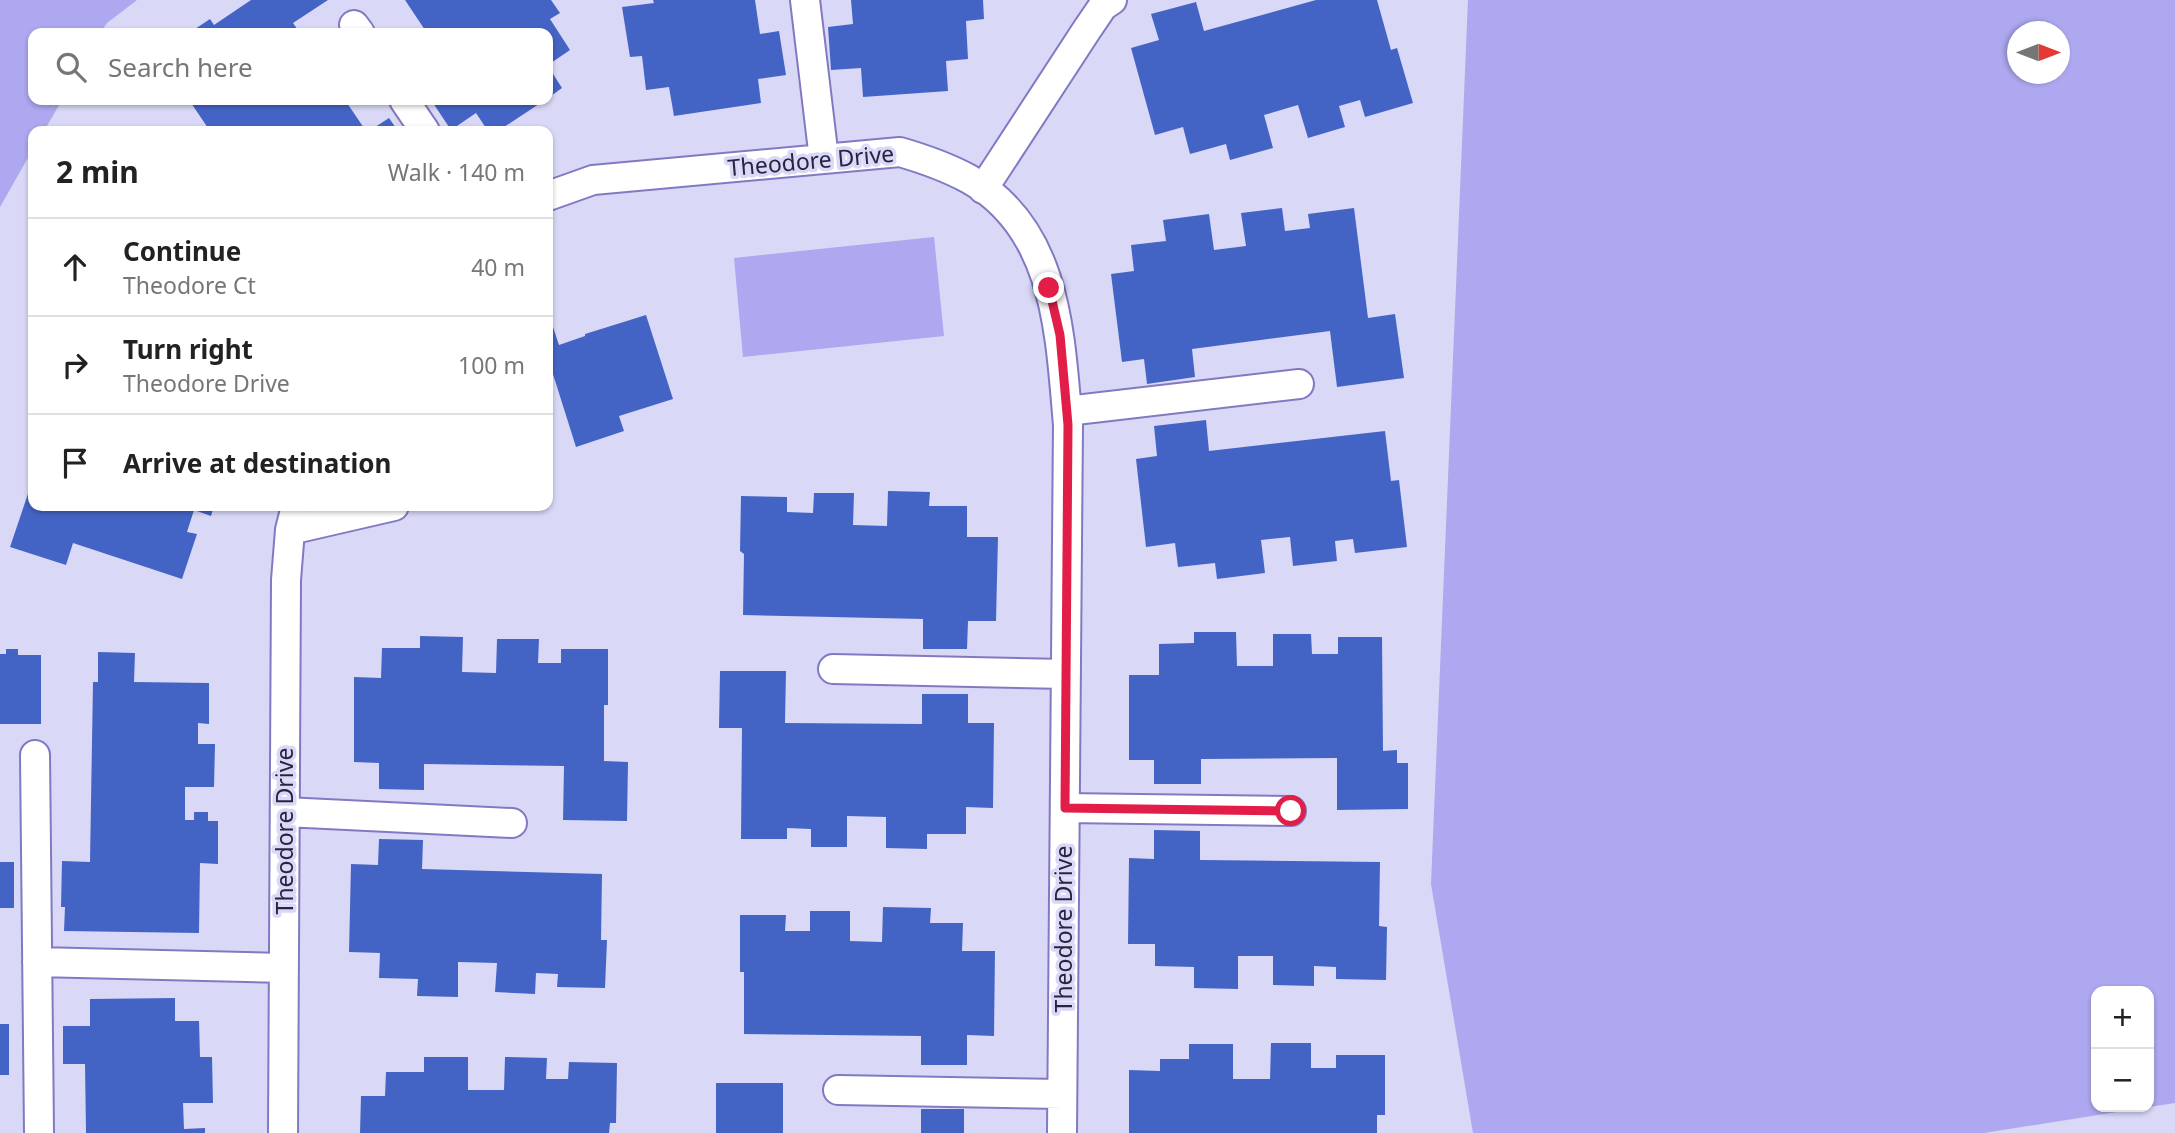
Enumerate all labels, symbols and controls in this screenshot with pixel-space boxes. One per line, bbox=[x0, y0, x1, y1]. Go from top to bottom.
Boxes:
north arrow bbox=[2007, 21, 2070, 84]
search box bbox=[28, 28, 553, 105]
icon: search bbox=[52, 48, 90, 86]
text: Search here bbox=[108, 49, 253, 85]
street label: Theodore Drive bbox=[726, 137, 895, 183]
text: 2 min bbox=[56, 151, 139, 192]
text: Walk · 140 m bbox=[388, 156, 525, 188]
text: Continue bbox=[123, 233, 241, 269]
icon: ahead bbox=[56, 248, 94, 286]
text: 40 m bbox=[471, 251, 525, 283]
text: Theodore Ct bbox=[123, 269, 256, 301]
route end bbox=[1033, 272, 1064, 303]
text: Turn right bbox=[123, 331, 253, 367]
icon: right bbox=[56, 346, 94, 384]
text: 100 m bbox=[458, 349, 525, 381]
text: Theodore Drive bbox=[123, 367, 290, 399]
icon: arrive bbox=[56, 444, 94, 482]
text: Arrive at destination bbox=[123, 445, 392, 481]
street label: Theodore Drive bbox=[268, 748, 300, 914]
route start bbox=[1275, 795, 1306, 826]
street label: Theodore Drive bbox=[1047, 846, 1079, 1012]
map controls bbox=[2091, 986, 2154, 1112]
button: + bbox=[2091, 986, 2154, 1049]
button: − bbox=[2091, 1049, 2154, 1112]

